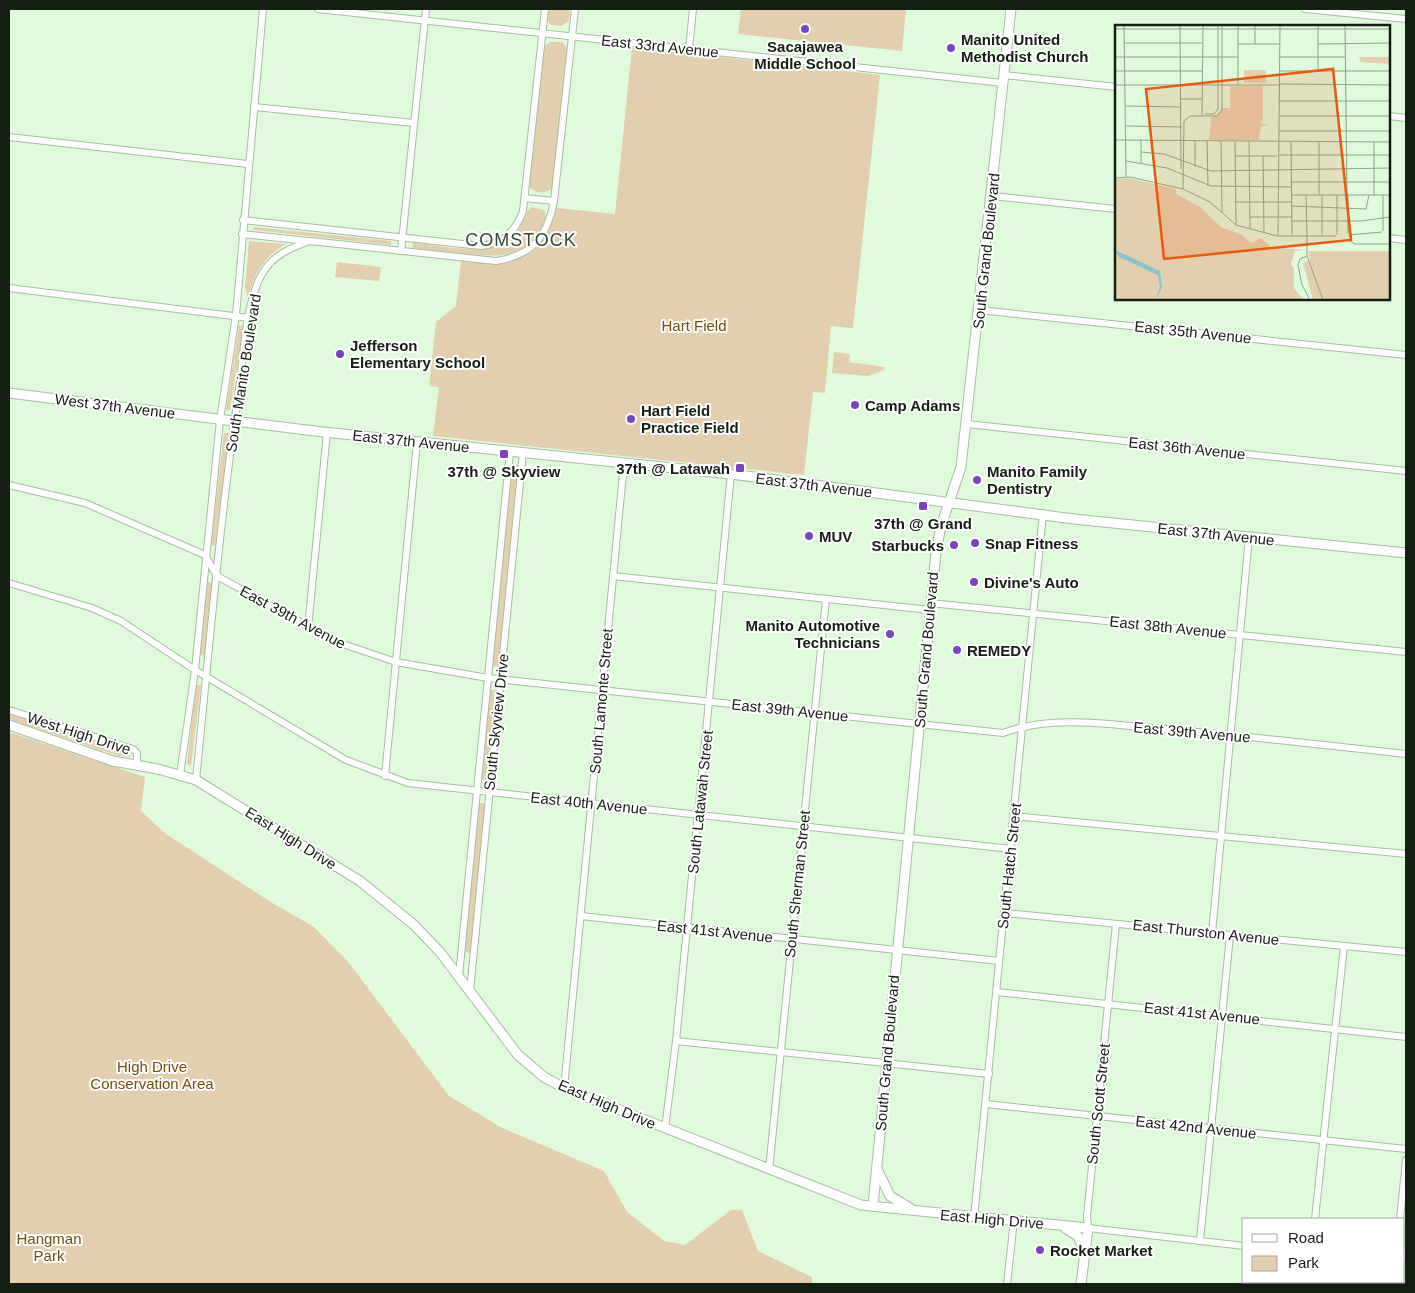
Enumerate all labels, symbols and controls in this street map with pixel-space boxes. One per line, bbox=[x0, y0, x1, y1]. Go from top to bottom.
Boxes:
marker: Sacajawea Middle School bbox=[799, 23, 811, 35]
inset map bbox=[1115, 25, 1390, 300]
street label: East 33rd Avenue bbox=[600, 31, 720, 61]
place label: Manito United Methodist Church bbox=[961, 31, 1089, 65]
place label: Sacajawea Middle School bbox=[754, 38, 856, 72]
marker: Manito United Methodist Church bbox=[945, 42, 957, 54]
street label: South Grand Boulevard bbox=[969, 172, 1003, 330]
district label: COMSTOCK bbox=[465, 230, 577, 250]
street label: South Manito Boulevard bbox=[222, 293, 264, 453]
park label: Hart Field bbox=[661, 317, 727, 334]
street label: East 35th Avenue bbox=[1134, 317, 1252, 347]
place label: Jefferson Elementary School bbox=[350, 337, 485, 371]
marker: Jefferson Elementary School bbox=[334, 348, 346, 360]
street label: West 37th Avenue bbox=[54, 390, 176, 422]
place label: Camp Adams bbox=[865, 397, 960, 414]
marker: Camp Adams bbox=[849, 399, 861, 411]
place label: Hart Field Practice Field bbox=[641, 402, 739, 436]
marker: Hart Field Practice Field bbox=[625, 413, 637, 425]
street label: East 37th Avenue bbox=[352, 426, 470, 456]
street label: East 36th Avenue bbox=[1128, 433, 1246, 463]
marker: 37th @ Skyview bbox=[498, 448, 510, 460]
place label: 37th @ Latawah bbox=[616, 460, 730, 477]
marker: 37th @ Latawah bbox=[734, 462, 746, 474]
place label: 37th @ Skyview bbox=[447, 463, 561, 480]
place label: Manito Family Dentistry bbox=[987, 463, 1088, 497]
street label: East 37th Avenue bbox=[755, 469, 873, 501]
marker: Manito Family Dentistry bbox=[971, 474, 983, 486]
marker: 37th @ Grand bbox=[917, 500, 929, 512]
place label: 37th @ Grand bbox=[874, 515, 972, 532]
street label: East 37th Avenue bbox=[1157, 519, 1275, 549]
place label: MUV bbox=[819, 528, 852, 545]
marker: MUV bbox=[803, 530, 815, 542]
place label: Snap Fitness bbox=[985, 535, 1078, 552]
place label: Starbucks bbox=[871, 537, 944, 554]
marker: Snap Fitness bbox=[969, 537, 981, 549]
marker: Starbucks bbox=[948, 539, 960, 551]
street label: South Grand Boulevard bbox=[911, 571, 941, 729]
place label: Divine's Auto bbox=[984, 574, 1079, 591]
marker: Divine's Auto bbox=[968, 576, 980, 588]
street label: East 39th Avenue bbox=[237, 582, 349, 652]
street label: East 38th Avenue bbox=[1109, 612, 1227, 642]
place label: Manito Automotive Technicians bbox=[746, 617, 880, 651]
street label: South Lamonte Street bbox=[586, 627, 616, 774]
marker: Manito Automotive Technicians bbox=[884, 628, 896, 640]
place label: REMEDY bbox=[967, 642, 1031, 659]
marker: REMEDY bbox=[951, 644, 963, 656]
street label: South Skyview Drive bbox=[480, 653, 512, 791]
street label: East 39th Avenue bbox=[731, 695, 849, 725]
street label: West High Drive bbox=[25, 708, 133, 758]
street label: East 39th Avenue bbox=[1133, 718, 1251, 746]
street label: South Latawah Street bbox=[684, 729, 716, 875]
street label: East 40th Avenue bbox=[530, 788, 648, 818]
street label: South Hatch Street bbox=[994, 801, 1024, 930]
street label: East High Drive bbox=[242, 803, 340, 873]
street label: South Sherman Street bbox=[781, 808, 813, 959]
street label: East 41st Avenue bbox=[656, 916, 774, 946]
street label: East Thurston Avenue bbox=[1132, 916, 1280, 948]
street label: South Grand Boulevard bbox=[872, 974, 902, 1132]
street label: East 41st Avenue bbox=[1143, 998, 1261, 1028]
street label: South Scott Street bbox=[1083, 1042, 1113, 1165]
park label: High Drive Conservation Area bbox=[90, 1058, 214, 1092]
street label: East High Drive bbox=[556, 1076, 658, 1132]
street label: East 42nd Avenue bbox=[1135, 1112, 1257, 1142]
street label: East High Drive bbox=[939, 1206, 1045, 1232]
legend bbox=[1242, 1218, 1405, 1283]
text: Road bbox=[1288, 1229, 1324, 1246]
park label: Hangman Park bbox=[16, 1230, 82, 1264]
place label: Rocket Market bbox=[1050, 1242, 1153, 1259]
marker: Rocket Market bbox=[1034, 1244, 1046, 1256]
text: Park bbox=[1288, 1254, 1319, 1271]

